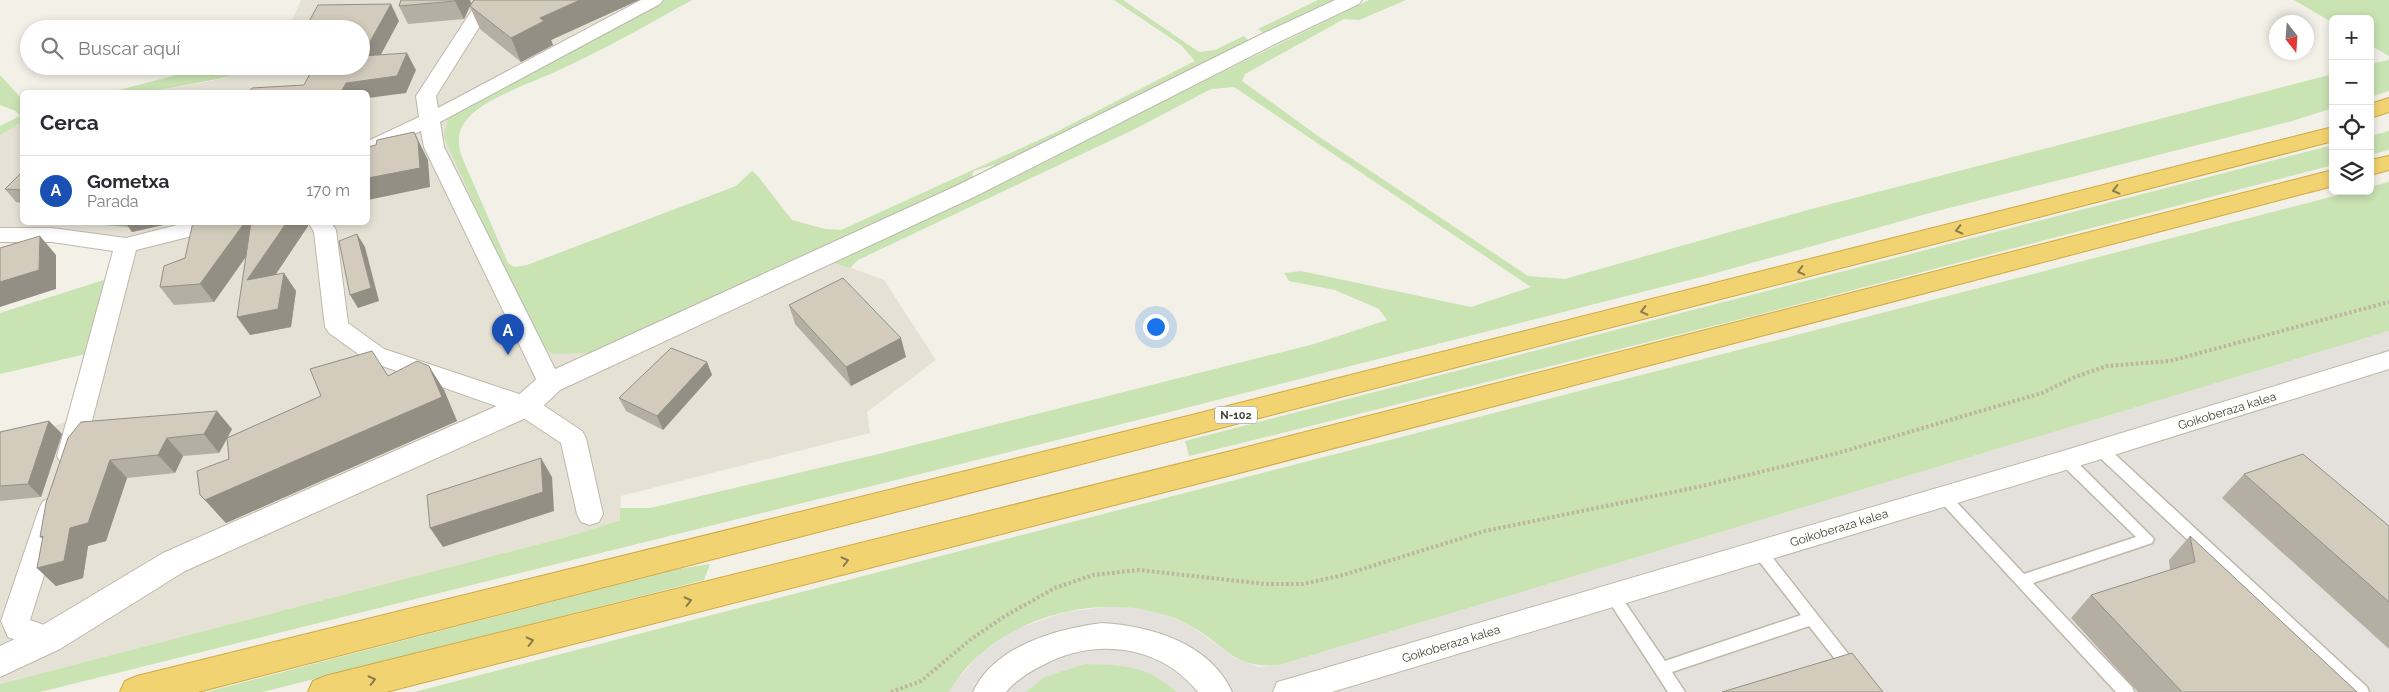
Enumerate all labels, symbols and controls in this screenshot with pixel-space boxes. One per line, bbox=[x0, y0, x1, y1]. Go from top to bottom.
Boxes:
north arrow bbox=[2269, 15, 2314, 60]
map controls bbox=[2329, 15, 2374, 195]
button: + bbox=[2329, 15, 2374, 60]
search box bbox=[20, 20, 370, 75]
icon: search bbox=[38, 34, 66, 62]
text: Buscar aquí bbox=[78, 37, 180, 59]
button: − bbox=[2329, 60, 2374, 105]
button: locate bbox=[2329, 105, 2374, 150]
text: Cerca bbox=[40, 110, 99, 135]
button: layers bbox=[2329, 150, 2374, 195]
text: Gometxa bbox=[87, 170, 169, 192]
text: A bbox=[51, 181, 61, 200]
text: 170 m bbox=[306, 181, 350, 200]
one-way arrow bbox=[2113, 185, 2121, 195]
text: Parada bbox=[87, 192, 139, 211]
one-way arrow bbox=[1955, 225, 1963, 235]
one-way arrow bbox=[1798, 265, 1806, 275]
one-way arrow bbox=[1639, 305, 1648, 316]
pin: A bbox=[492, 314, 524, 355]
your location bbox=[1143, 314, 1169, 340]
street label: Goikoberaza kalea bbox=[2176, 389, 2278, 433]
road number: N-102 bbox=[1215, 406, 1257, 424]
street label: Goikoberaza kalea bbox=[1788, 506, 1890, 550]
one-way arrow bbox=[841, 557, 849, 567]
one-way arrow bbox=[683, 597, 691, 607]
street label: Goikoberaza kalea bbox=[1400, 622, 1502, 666]
one-way arrow bbox=[525, 636, 534, 647]
one-way arrow bbox=[368, 675, 377, 686]

